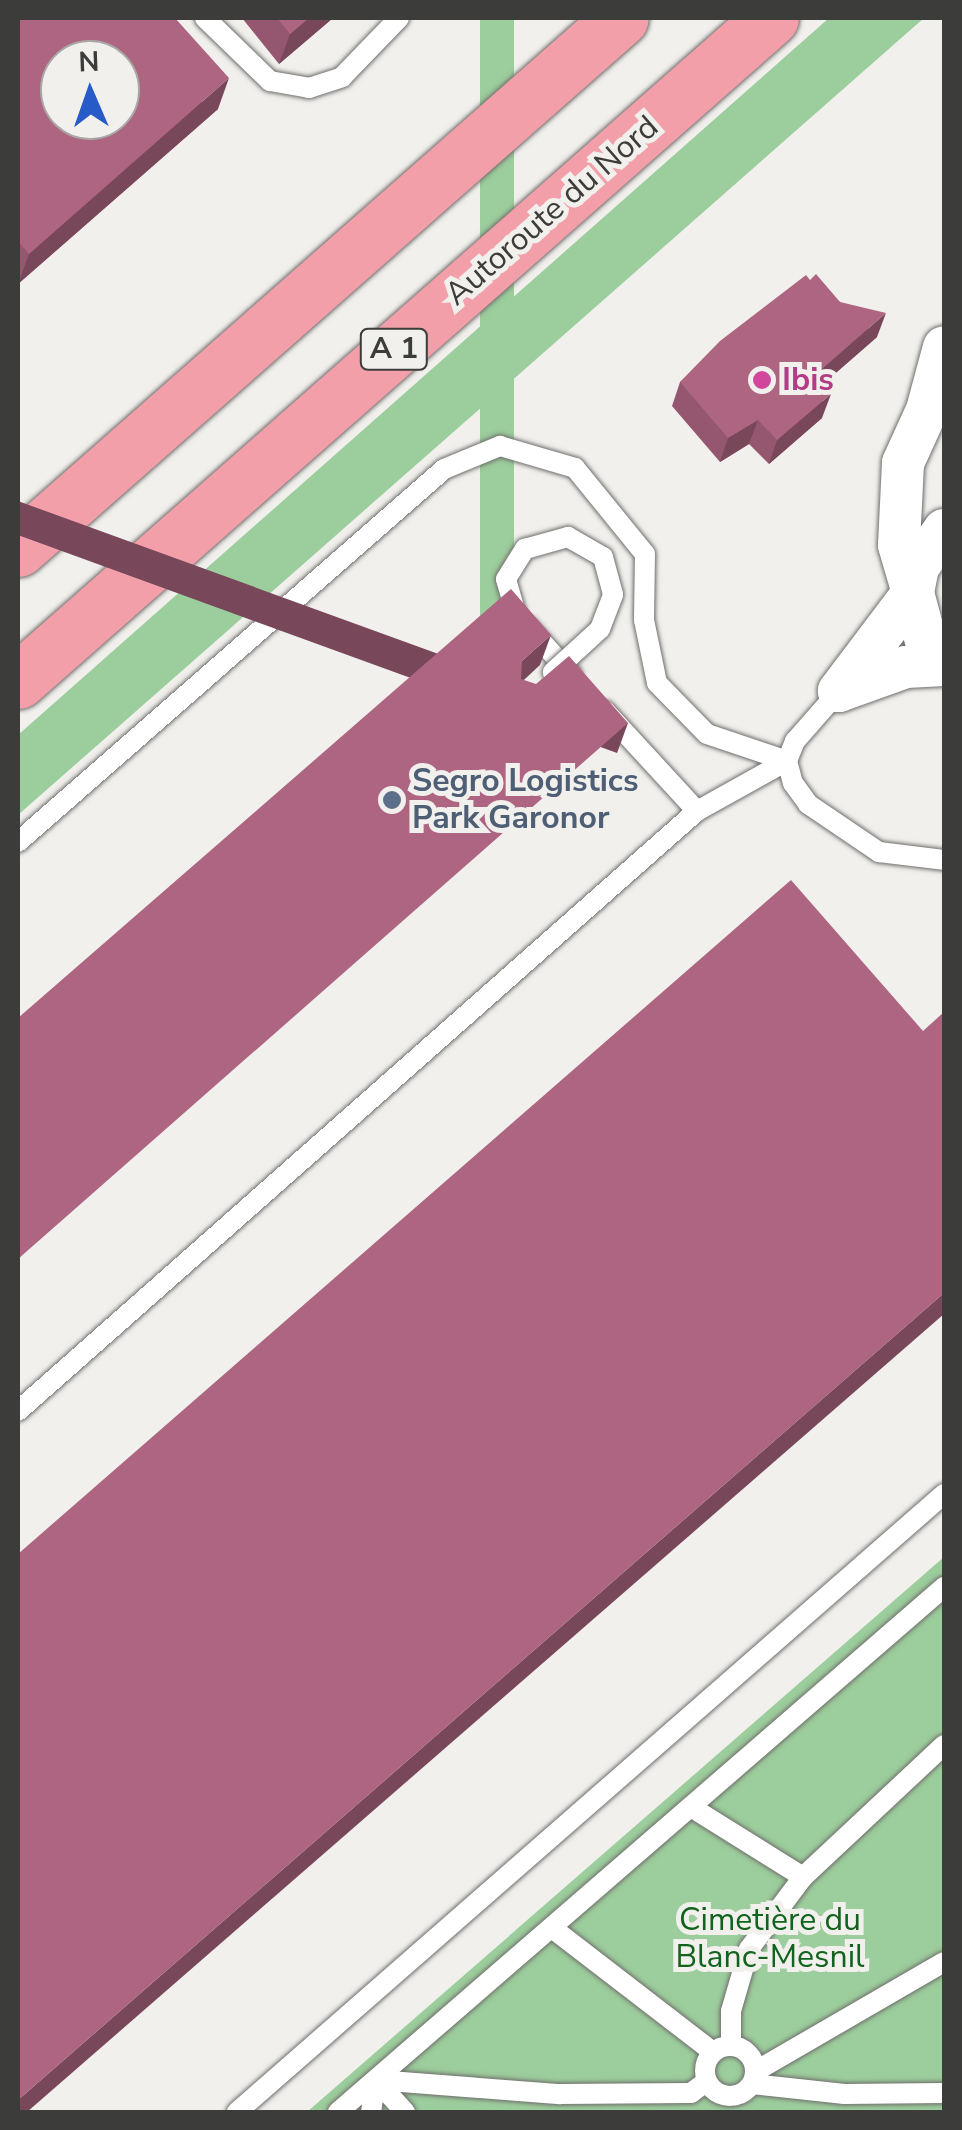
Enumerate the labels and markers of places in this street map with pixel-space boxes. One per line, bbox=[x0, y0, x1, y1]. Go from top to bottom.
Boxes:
place label: Ibis bbox=[782, 361, 834, 399]
marker: Ibis bbox=[751, 369, 773, 391]
place label: Segro Logistics Park Garonor bbox=[412, 763, 639, 838]
marker: Segro Logistics Park Garonor bbox=[381, 789, 403, 811]

